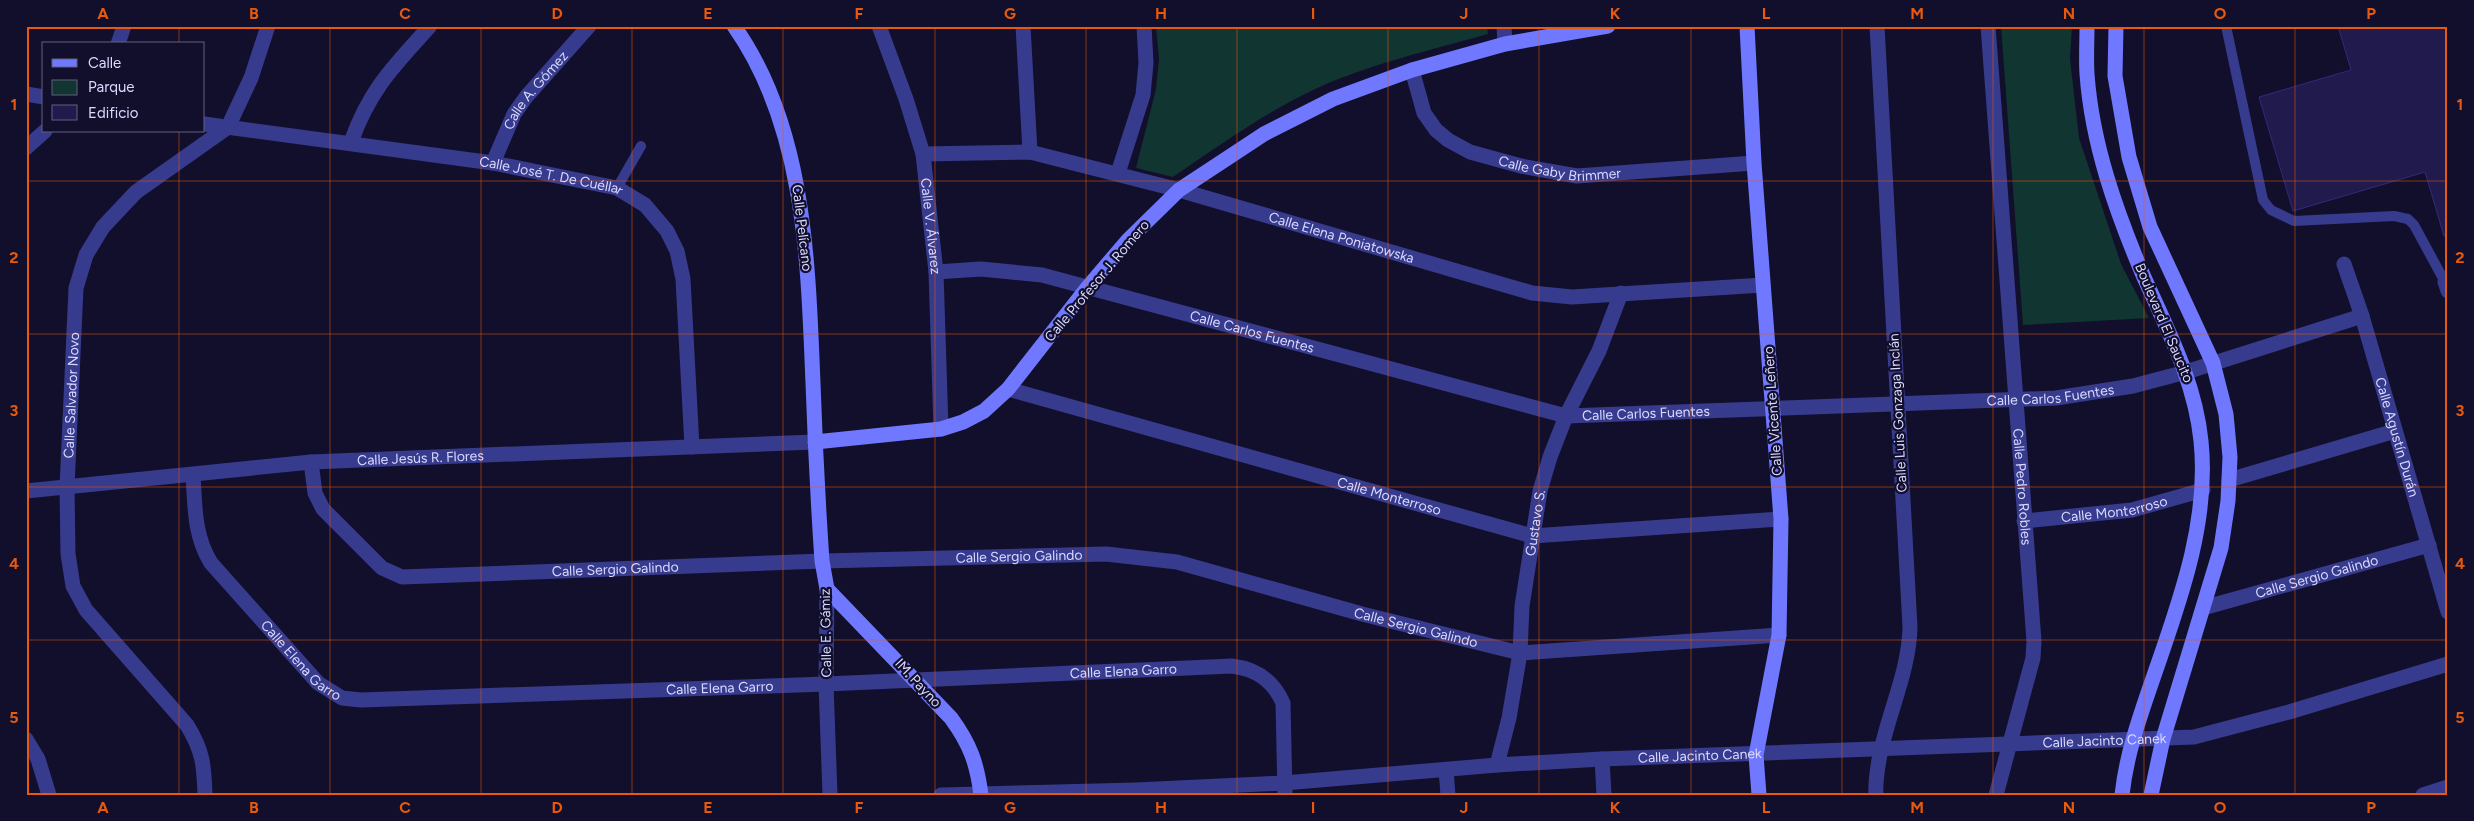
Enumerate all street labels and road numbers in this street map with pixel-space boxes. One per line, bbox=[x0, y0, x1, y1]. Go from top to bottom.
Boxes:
street label: Calle A. Gómez bbox=[500, 47, 571, 132]
street label: Calle Gaby Brimmer bbox=[1497, 152, 1622, 184]
street label: Calle José T. De Cuéllar bbox=[478, 153, 627, 198]
street label: Calle V. Álvarez bbox=[917, 177, 945, 275]
street label: Calle Pelícano bbox=[788, 184, 816, 272]
street label: Calle Elena Poniatowska bbox=[1267, 208, 1416, 267]
street label: Calle Profesor J. Romero bbox=[1041, 217, 1153, 345]
street label: Boulevard El Saucito bbox=[2131, 261, 2197, 385]
street label: Calle Carlos Fuentes bbox=[1188, 307, 1316, 356]
street label: Calle Salvador Novo bbox=[60, 332, 82, 459]
street label: Calle Luis Gonzaga Inclán bbox=[1885, 333, 1911, 493]
street label: Calle Vicente Leñero bbox=[1760, 346, 1786, 476]
street label: Calle Agustín Durán bbox=[2372, 375, 2423, 499]
street label: Calle Carlos Fuentes bbox=[1986, 381, 2115, 409]
street label: Calle Carlos Fuentes bbox=[1582, 402, 1710, 424]
street label: Calle Pedro Robles bbox=[2010, 428, 2035, 546]
street label: Calle Jesús R. Flores bbox=[357, 447, 484, 469]
street label: Calle Monterroso bbox=[1335, 473, 1443, 519]
street label: Gustavo S. bbox=[1521, 487, 1549, 557]
street label: Calle Monterroso bbox=[2060, 492, 2169, 526]
street label: Calle Sergio Galindo bbox=[955, 546, 1083, 566]
street label: Calle Sergio Galindo bbox=[2253, 551, 2380, 602]
street label: Calle Sergio Galindo bbox=[552, 558, 679, 580]
street label: Calle E. Gámiz bbox=[817, 588, 835, 678]
street label: Calle Sergio Galindo bbox=[1352, 604, 1479, 651]
street label: Calle Elena Garro bbox=[257, 617, 345, 704]
street label: IM. Payno bbox=[891, 655, 945, 711]
street label: Calle Elena Garro bbox=[1069, 660, 1177, 682]
street label: Calle Elena Garro bbox=[666, 677, 774, 698]
street label: Calle Jacinto Canek bbox=[2042, 730, 2167, 751]
street label: Calle Jacinto Canek bbox=[1638, 745, 1762, 766]

